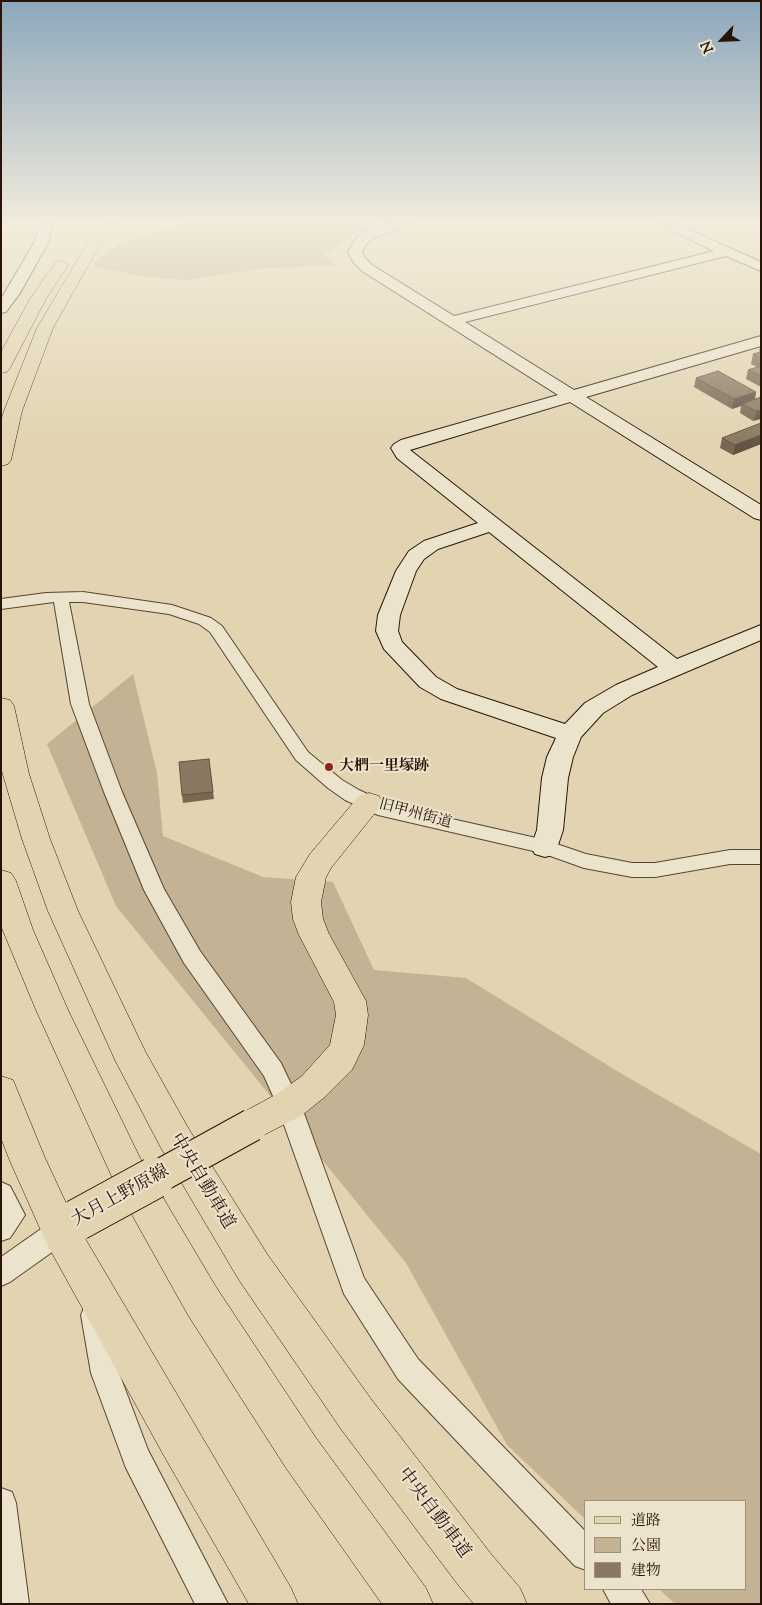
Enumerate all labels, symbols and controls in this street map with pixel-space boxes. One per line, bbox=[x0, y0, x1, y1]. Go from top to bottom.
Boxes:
north arrow bbox=[697, 15, 747, 65]
text: N bbox=[697, 37, 720, 56]
place label: 大椚一里塚跡 bbox=[339, 758, 429, 776]
marker: 大椚一里塚跡 bbox=[323, 761, 335, 773]
street label: 旧甲州街道 bbox=[376, 797, 454, 833]
street label: 中央自動車道 bbox=[164, 1130, 238, 1234]
street label: 大月上野原線 bbox=[69, 1161, 173, 1233]
street label: 中央自動車道 bbox=[392, 1464, 474, 1564]
legend bbox=[584, 1500, 747, 1590]
text: 道路 bbox=[631, 1511, 661, 1532]
text: 公園 bbox=[631, 1536, 661, 1557]
text: 建物 bbox=[631, 1561, 661, 1582]

